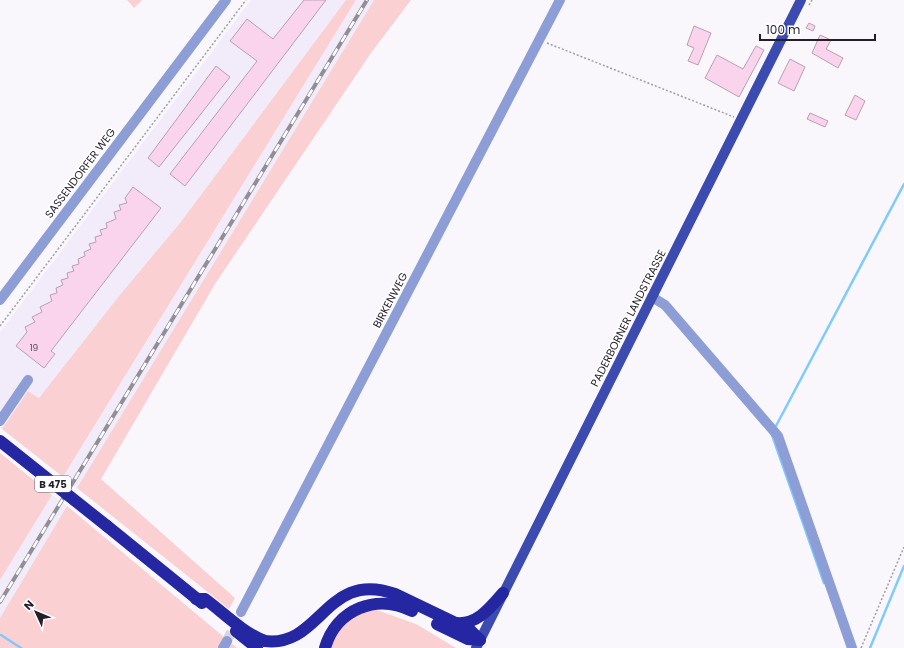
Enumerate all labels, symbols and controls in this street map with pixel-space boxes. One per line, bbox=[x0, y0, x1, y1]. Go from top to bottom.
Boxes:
scale bar bbox=[760, 16, 875, 42]
text: 100 m bbox=[766, 21, 800, 38]
street label: SASSENDORFER WEG bbox=[41, 124, 119, 221]
street label: PADERBORNER LANDSTRASSE bbox=[586, 247, 670, 389]
street label: BIRKENWEG bbox=[369, 269, 412, 331]
house number: 19 bbox=[30, 342, 39, 354]
road number: B 475 bbox=[35, 476, 71, 492]
north arrow bbox=[16, 592, 56, 632]
text: N bbox=[20, 597, 37, 614]

